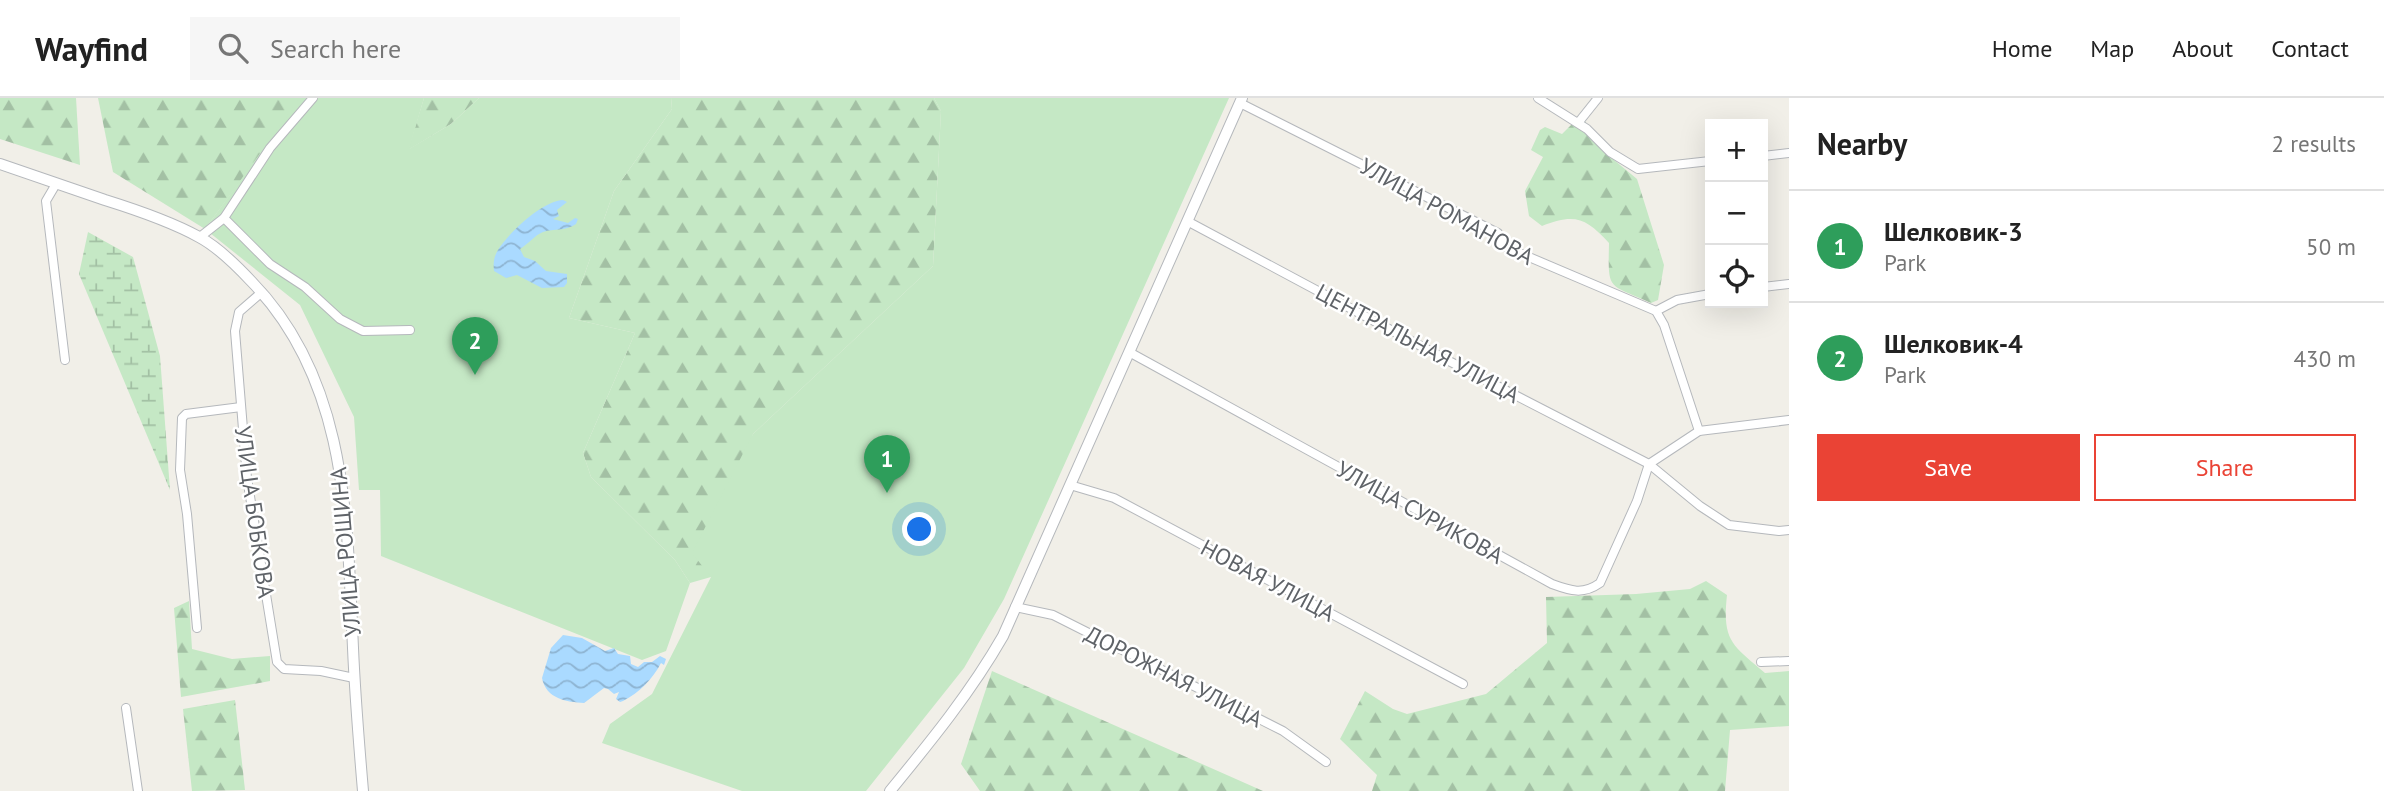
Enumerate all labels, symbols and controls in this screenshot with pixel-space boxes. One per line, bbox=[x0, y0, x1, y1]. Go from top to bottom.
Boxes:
search box bbox=[190, 17, 680, 80]
text: Wayfind bbox=[35, 27, 148, 70]
icon: search bbox=[214, 29, 252, 67]
text: Search here bbox=[270, 32, 401, 65]
text: Home bbox=[1992, 33, 2052, 64]
text: Map bbox=[2090, 33, 2134, 64]
text: About bbox=[2172, 33, 2233, 64]
text: Contact bbox=[2271, 33, 2349, 64]
map controls bbox=[1705, 119, 1768, 308]
button: + bbox=[1705, 119, 1768, 182]
text: Nearby bbox=[1817, 124, 1907, 163]
text: 2 results bbox=[2272, 129, 2356, 158]
street label: УЛИЦА РОМАНОВА bbox=[1355, 151, 1540, 271]
button: − bbox=[1705, 182, 1768, 245]
text: Шелковик-3 bbox=[1884, 215, 2023, 248]
text: 1 bbox=[1833, 232, 1847, 261]
text: 50 m bbox=[2306, 232, 2356, 261]
button: locate bbox=[1705, 245, 1768, 308]
text: Park bbox=[1884, 248, 1926, 277]
street label: ЦЕНТРАЛЬНАЯ УЛИЦА bbox=[1311, 277, 1525, 409]
pin: 2 bbox=[452, 317, 498, 375]
text: Шелковик-4 bbox=[1884, 327, 2023, 360]
text: 2 bbox=[1833, 344, 1847, 373]
text: 430 m bbox=[2294, 344, 2356, 373]
text: Park bbox=[1884, 360, 1926, 389]
street label: УЛИЦА БОБКОВА bbox=[229, 424, 282, 601]
button: Save bbox=[1817, 434, 2080, 501]
button: Share bbox=[2094, 434, 2356, 501]
pin: 1 bbox=[864, 435, 910, 493]
street label: УЛИЦА СУРИКОВА bbox=[1331, 454, 1509, 570]
street label: УЛИЦА РОЩИНА bbox=[323, 465, 367, 638]
your location bbox=[902, 512, 936, 546]
street label: НОВАЯ УЛИЦА bbox=[1196, 532, 1341, 628]
street label: ДОРОЖНАЯ УЛИЦА bbox=[1080, 619, 1268, 734]

